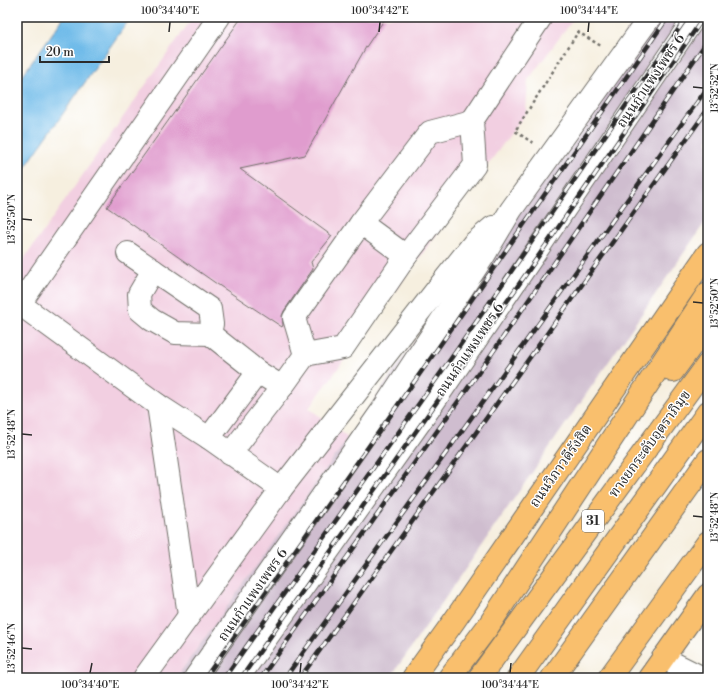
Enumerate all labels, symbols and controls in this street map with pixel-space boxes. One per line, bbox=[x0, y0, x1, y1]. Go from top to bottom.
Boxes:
text: 100°34'40"E bbox=[141, 5, 199, 17]
text: 100°34'42"E bbox=[351, 5, 409, 17]
text: 100°34'44"E bbox=[560, 5, 618, 17]
street label: ถนนกำแพงเพชร 6 bbox=[613, 30, 690, 132]
scale bar bbox=[40, 38, 109, 64]
text: 20 m bbox=[46, 45, 74, 60]
text: 13°52'52"N bbox=[709, 63, 721, 113]
text: 13°52'50"N bbox=[6, 193, 18, 244]
text: 13°52'50"N bbox=[709, 277, 721, 328]
street label: ถนนกำแพงเพชร 6 bbox=[432, 299, 509, 401]
street label: ทางยกระดับอุตราภิมุข bbox=[605, 387, 695, 501]
text: 13°52'48"N bbox=[6, 408, 18, 459]
street label: ถนนวิภาวดีรังสิต bbox=[526, 421, 596, 511]
text: 13°52'48"N bbox=[709, 491, 721, 542]
road number: 31 bbox=[582, 510, 604, 532]
street label: ถนนกำแพงเพชร 6 bbox=[214, 544, 292, 645]
text: 13°52'46"N bbox=[6, 622, 18, 673]
text: 100°34'40"E bbox=[61, 679, 119, 691]
text: 100°34'42"E bbox=[271, 679, 329, 691]
text: 100°34'44"E bbox=[481, 679, 539, 691]

